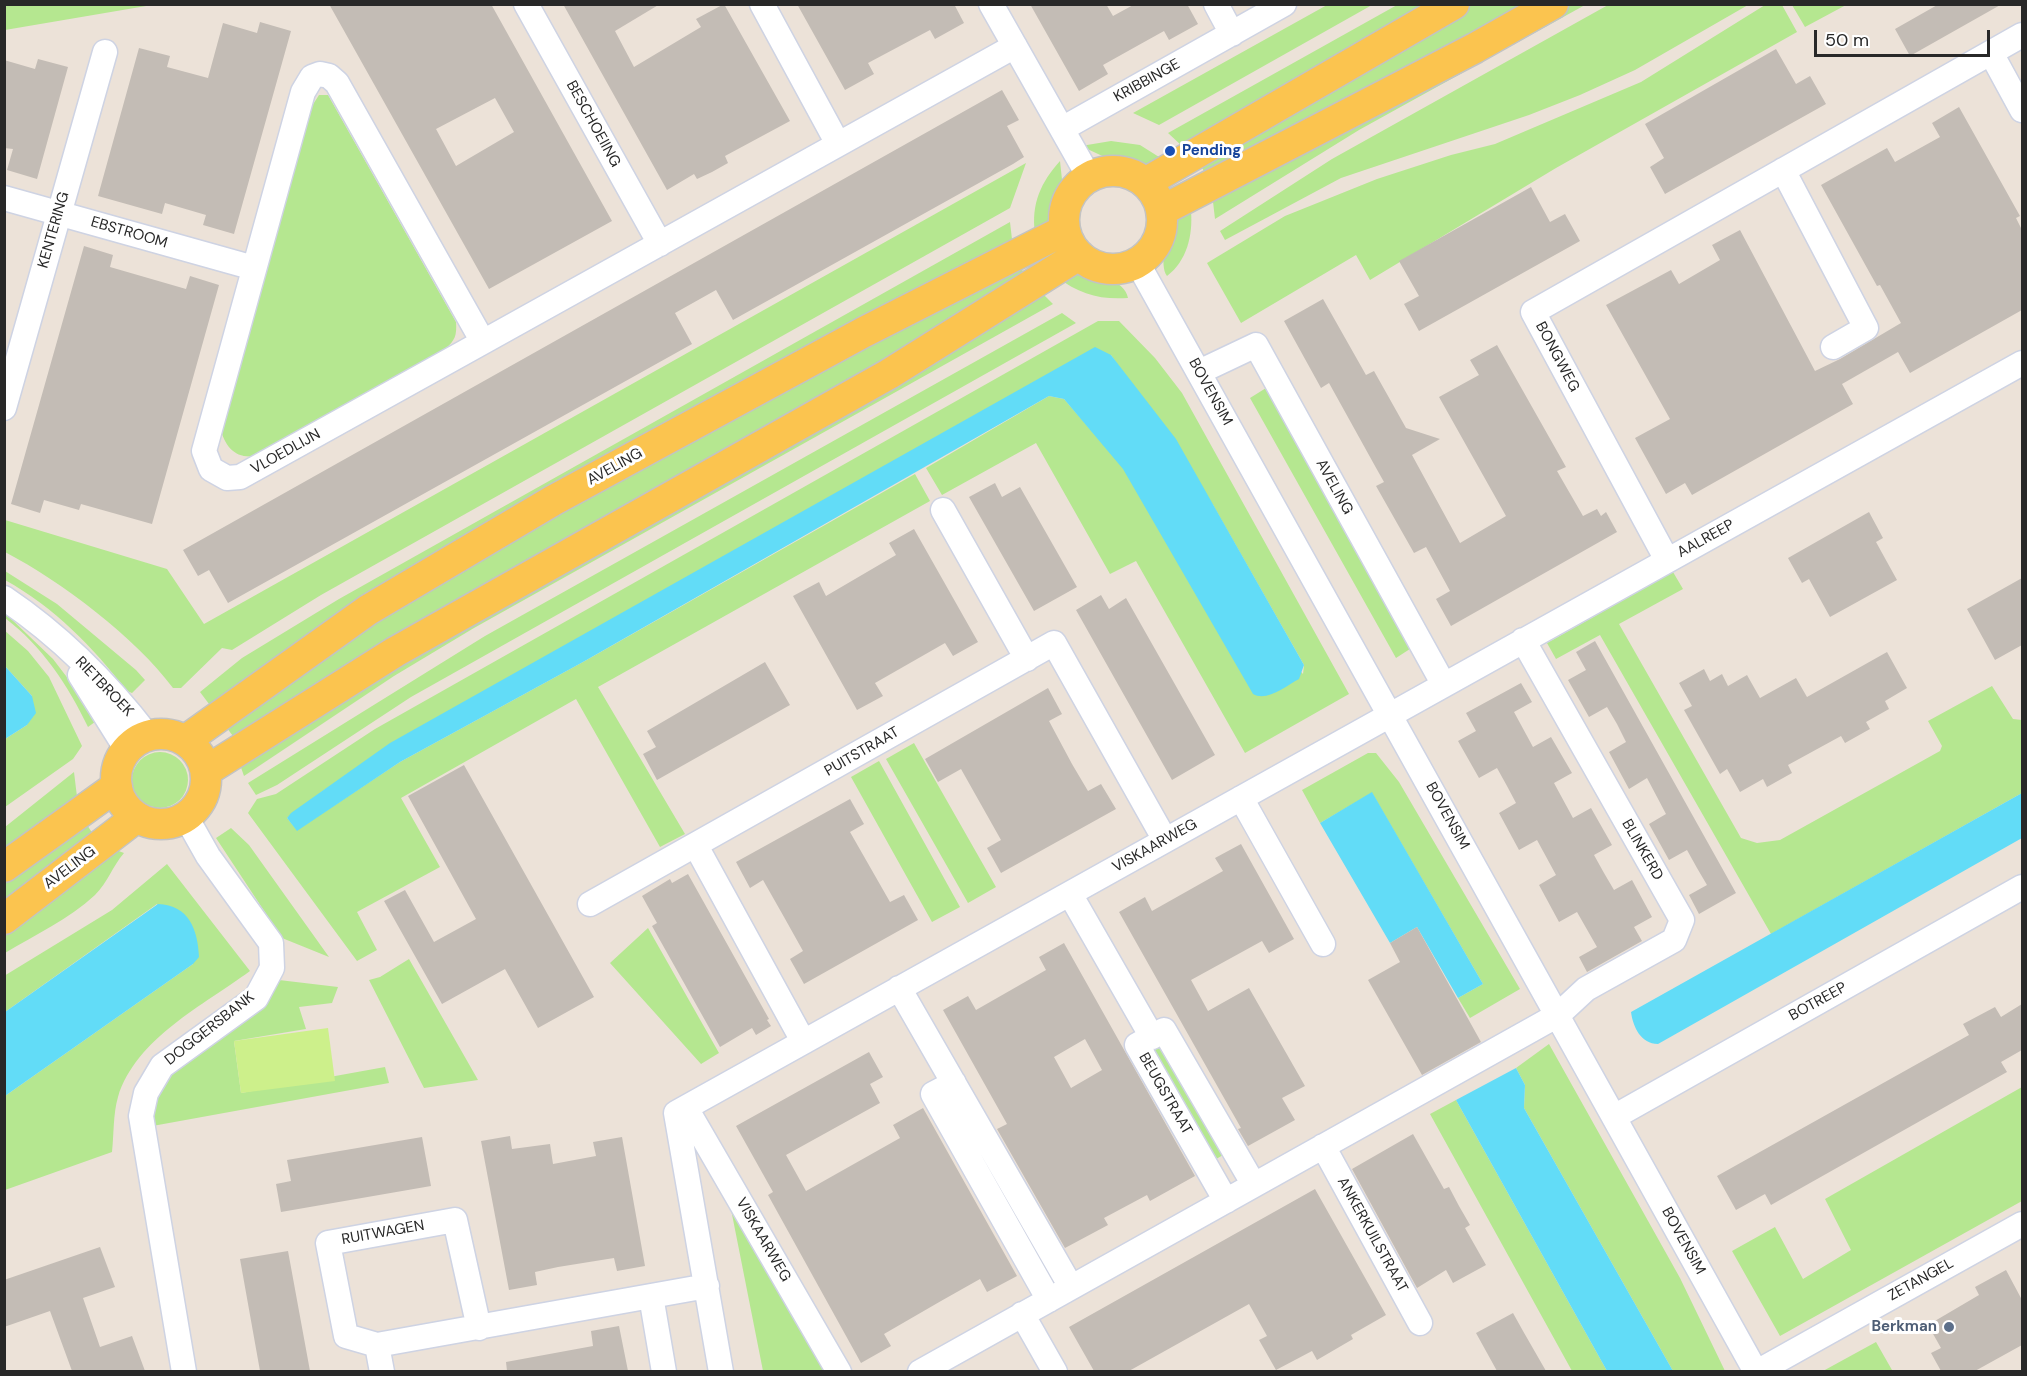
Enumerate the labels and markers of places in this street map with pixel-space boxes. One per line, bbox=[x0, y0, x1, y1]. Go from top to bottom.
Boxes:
place label: Pending bbox=[1182, 142, 1241, 160]
marker: Pending bbox=[1163, 144, 1177, 158]
place label: Berkman bbox=[1871, 1318, 1937, 1336]
marker: Berkman bbox=[1942, 1320, 1956, 1334]

